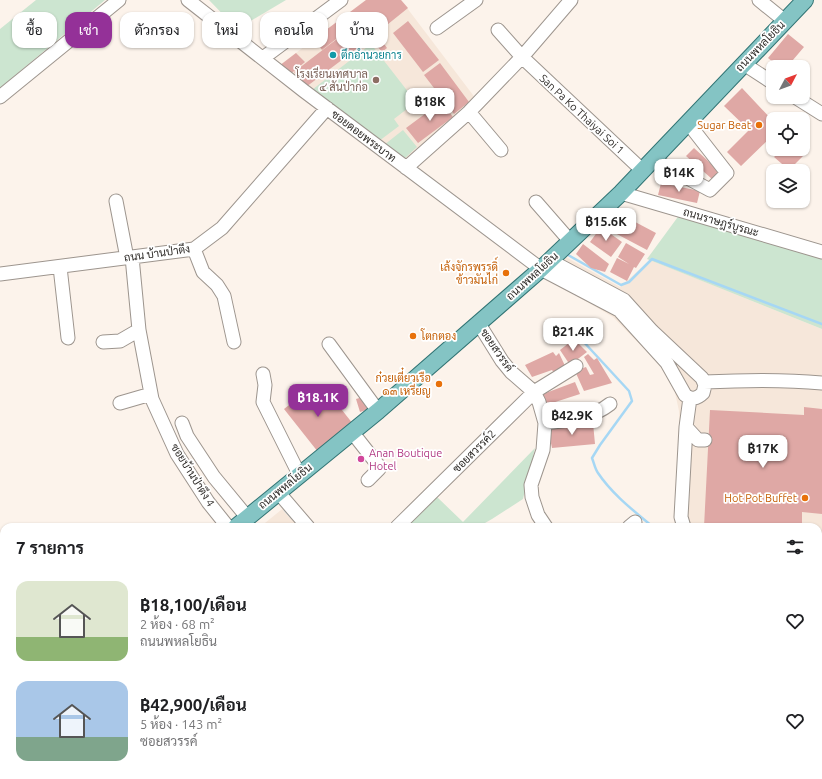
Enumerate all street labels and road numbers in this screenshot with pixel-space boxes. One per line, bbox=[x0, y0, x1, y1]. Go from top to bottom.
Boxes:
street label: ถนนพหลโยธิน bbox=[732, 17, 787, 74]
street label: San Pa Ko Thaiyai Soi 1 bbox=[537, 72, 627, 156]
street label: ซอยดอยพระบาท bbox=[329, 108, 399, 164]
street label: ถนนราษฎร์บูรณะ bbox=[681, 204, 761, 240]
street label: ถนน บ้านป่าตึง bbox=[123, 241, 191, 264]
street label: ถนนพหลโยธิน bbox=[502, 248, 560, 302]
street label: ซอยสวรรค์ bbox=[478, 325, 517, 374]
street label: ซอยสวรรค์2 bbox=[449, 426, 498, 475]
street label: ซอยบ้านป่าตึง 4 bbox=[169, 441, 218, 509]
street label: ถนนพหลโยธิน bbox=[255, 459, 314, 511]

